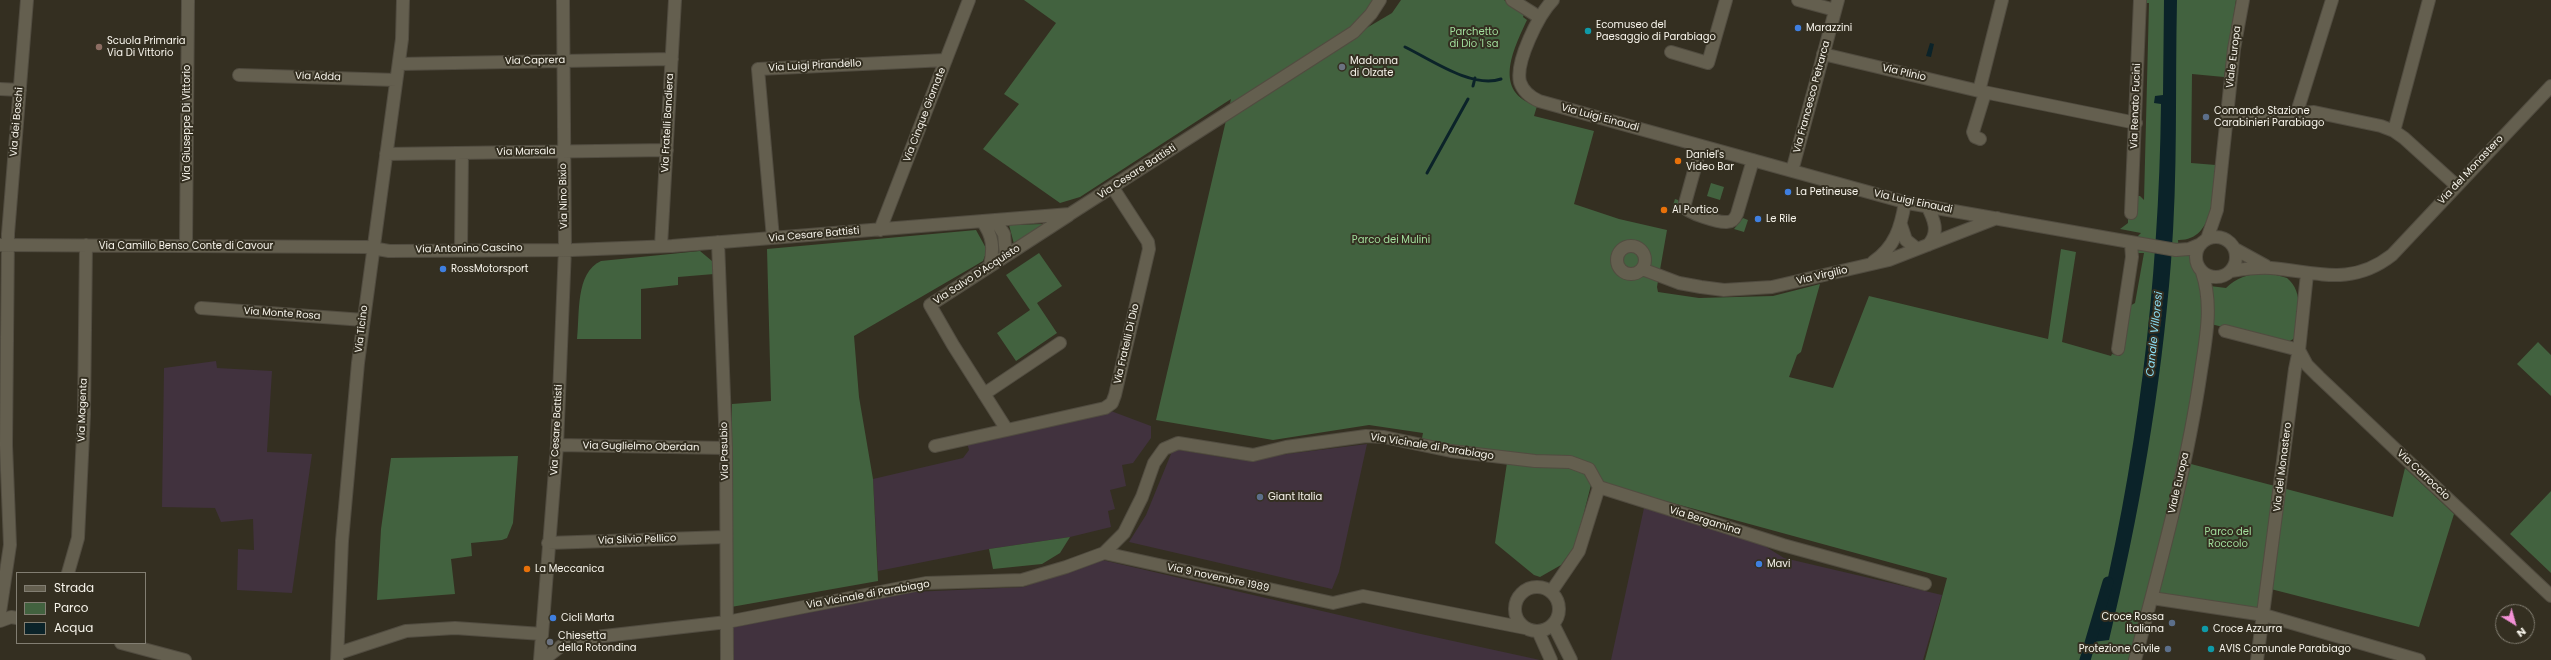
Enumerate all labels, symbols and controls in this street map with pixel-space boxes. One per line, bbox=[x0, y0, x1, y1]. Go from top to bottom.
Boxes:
place label: Ecomuseo del Paesaggio di Parabiago bbox=[1596, 19, 1716, 42]
place label: Marazzini bbox=[1806, 22, 1852, 34]
marker: Marazzini bbox=[1793, 23, 1803, 33]
street label: Viale Europa bbox=[2224, 25, 2244, 89]
park label: Parchetto di Dio 'l sa bbox=[1449, 26, 1499, 50]
marker: Ecomuseo del Paesaggio di Parabiago bbox=[1583, 26, 1593, 36]
place label: Scuola Primaria Via Di Vittorio bbox=[107, 35, 186, 58]
street label: Via Francesco Petrarca bbox=[1791, 39, 1833, 155]
marker: Scuola Primaria Via Di Vittorio bbox=[94, 42, 104, 52]
street label: Via Caprera bbox=[505, 54, 565, 68]
place label: Madonna di Olzate bbox=[1350, 55, 1398, 78]
street label: Via Luigi Pirandello bbox=[768, 58, 862, 74]
marker: Madonna di Olzate bbox=[1337, 62, 1347, 72]
street label: Via Plinio bbox=[1881, 62, 1927, 84]
street label: Via Renato Fucini bbox=[2129, 63, 2143, 149]
street label: Via Giuseppe Di Vittorio bbox=[181, 65, 193, 181]
street label: Via Cinque Giornate bbox=[901, 66, 949, 164]
street label: Via Adda bbox=[295, 70, 341, 84]
street label: Via Fratelli Bandiera bbox=[659, 73, 677, 173]
street label: Via dei Boschi bbox=[8, 87, 26, 157]
street label: Via Luigi Einaudi bbox=[1560, 102, 1640, 134]
place label: Comando Stazione Carabinieri Parabiago bbox=[2214, 105, 2324, 128]
marker: Comando Stazione Carabinieri Parabiago bbox=[2201, 112, 2211, 122]
street label: Via del Monastero bbox=[2436, 133, 2506, 207]
street label: Via Cesare Battisti bbox=[1096, 142, 1178, 202]
street label: Via Marsala bbox=[496, 145, 556, 159]
place label: Daniel's Video Bar bbox=[1686, 149, 1734, 172]
marker: Daniel's Video Bar bbox=[1673, 156, 1683, 166]
street label: Via Nino Bixio bbox=[557, 163, 571, 229]
place label: La Petineuse bbox=[1796, 186, 1858, 198]
marker: La Petineuse bbox=[1783, 187, 1793, 197]
street label: Via Luigi Einaudi bbox=[1873, 188, 1953, 216]
place label: Al Portico bbox=[1672, 204, 1718, 216]
marker: Al Portico bbox=[1659, 205, 1669, 215]
place label: Le Rile bbox=[1766, 213, 1796, 225]
marker: Le Rile bbox=[1753, 214, 1763, 224]
street label: Via Cesare Battisti bbox=[768, 225, 860, 245]
park label: Parco dei Mulini bbox=[1352, 234, 1430, 246]
street label: Via Camillo Benso Conte di Cavour bbox=[99, 240, 273, 252]
street label: Via Antonino Cascino bbox=[415, 242, 523, 256]
street label: Via Salvo D'Acquisto bbox=[931, 243, 1023, 307]
place label: RossMotorsport bbox=[451, 263, 528, 275]
marker: RossMotorsport bbox=[438, 264, 448, 274]
street label: Via Virgilio bbox=[1795, 264, 1849, 288]
water label: Canale Villoresi bbox=[2144, 291, 2166, 377]
street label: Via Fratelli Di Dio bbox=[1112, 303, 1142, 385]
street label: Via Monte Rosa bbox=[243, 305, 321, 323]
street label: Via Ticino bbox=[353, 305, 371, 353]
street label: Via Magenta bbox=[76, 378, 90, 442]
street label: Via Cesare Battisti bbox=[549, 384, 565, 476]
street label: Via Pasubio bbox=[718, 422, 732, 480]
street label: Via del Monastero bbox=[2272, 422, 2294, 512]
street label: Via Vicinale di Parabiago bbox=[1369, 431, 1495, 463]
street label: Via Guglielmo Oberdan bbox=[582, 440, 700, 454]
street label: Via Carroccio bbox=[2394, 447, 2452, 503]
street label: Viale Europa bbox=[2166, 451, 2192, 515]
place label: Giant Italia bbox=[1268, 491, 1322, 503]
marker: Giant Italia bbox=[1255, 492, 1265, 502]
street label: Via Bergamina bbox=[1668, 504, 1742, 538]
park label: Parco del Roccolo bbox=[2205, 526, 2251, 550]
street label: Via Silvio Pellico bbox=[598, 533, 676, 547]
place label: Mavi bbox=[1767, 558, 1790, 570]
marker: Mavi bbox=[1754, 559, 1764, 569]
street label: Via 9 novembre 1989 bbox=[1166, 561, 1270, 595]
place label: La Meccanica bbox=[535, 563, 604, 575]
marker: La Meccanica bbox=[522, 564, 532, 574]
legend bbox=[16, 572, 146, 644]
street label: Via Vicinale di Parabiago bbox=[805, 578, 931, 612]
text: Strada bbox=[54, 579, 94, 596]
text: Parco bbox=[54, 599, 89, 616]
north arrow bbox=[2495, 604, 2535, 644]
place label: Croce Rossa Italiana bbox=[2102, 611, 2164, 634]
place label: Cicli Marta bbox=[561, 612, 614, 624]
marker: Cicli Marta bbox=[548, 613, 558, 623]
marker: Croce Rossa Italiana bbox=[2167, 618, 2177, 628]
text: Acqua bbox=[54, 619, 93, 636]
place label: Croce Azzurra bbox=[2213, 623, 2282, 635]
marker: Croce Azzurra bbox=[2200, 624, 2210, 634]
text: N bbox=[2513, 624, 2530, 642]
place label: Chiesetta della Rotondina bbox=[558, 630, 637, 654]
marker: Chiesetta della Rotondina bbox=[545, 637, 555, 647]
place label: Protezione Civile bbox=[2079, 643, 2160, 655]
place label: AVIS Comunale Parabiago bbox=[2219, 643, 2351, 655]
marker: Protezione Civile bbox=[2163, 644, 2173, 654]
marker: AVIS Comunale Parabiago bbox=[2206, 644, 2216, 654]

